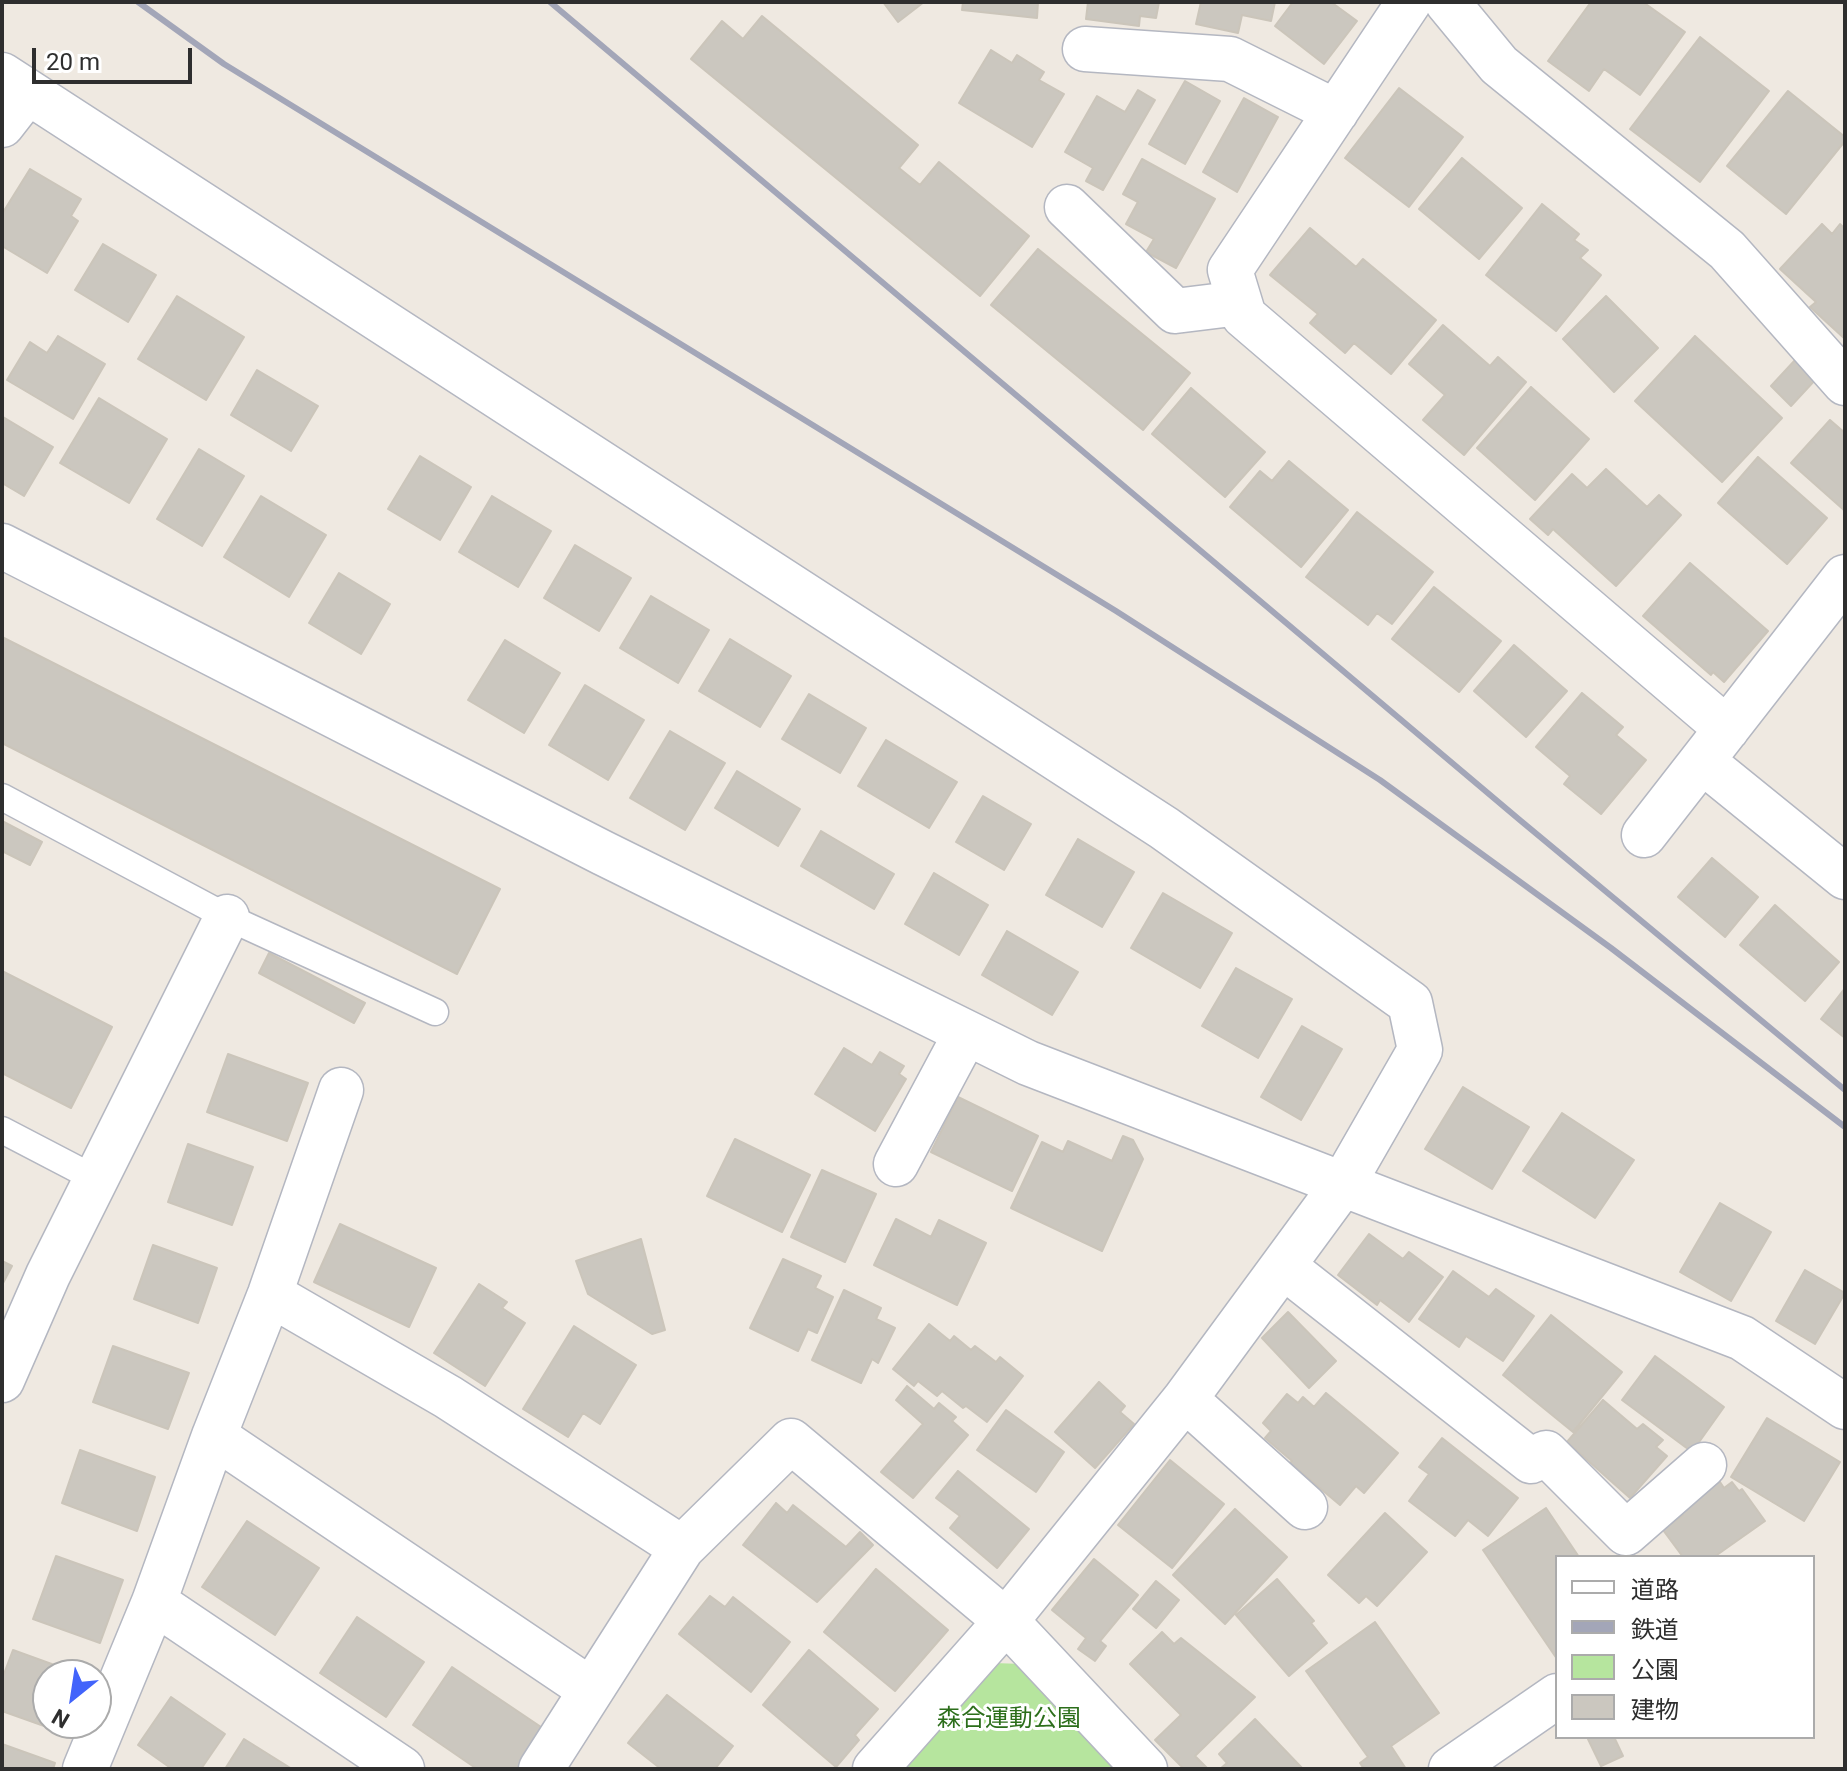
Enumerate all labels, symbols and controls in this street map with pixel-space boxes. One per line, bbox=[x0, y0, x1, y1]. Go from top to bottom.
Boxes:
scale bar bbox=[36, 32, 196, 82]
text: 20 m bbox=[46, 48, 100, 76]
legend bbox=[1555, 1555, 1815, 1739]
text: 道路 bbox=[1631, 1576, 1679, 1604]
text: 鉄道 bbox=[1631, 1616, 1679, 1644]
text: 公園 bbox=[1631, 1656, 1679, 1684]
north arrow bbox=[32, 1659, 112, 1739]
text: 建物 bbox=[1631, 1696, 1679, 1724]
text: N bbox=[48, 1704, 74, 1733]
park label: 森合運動公園 bbox=[937, 1706, 1081, 1734]

